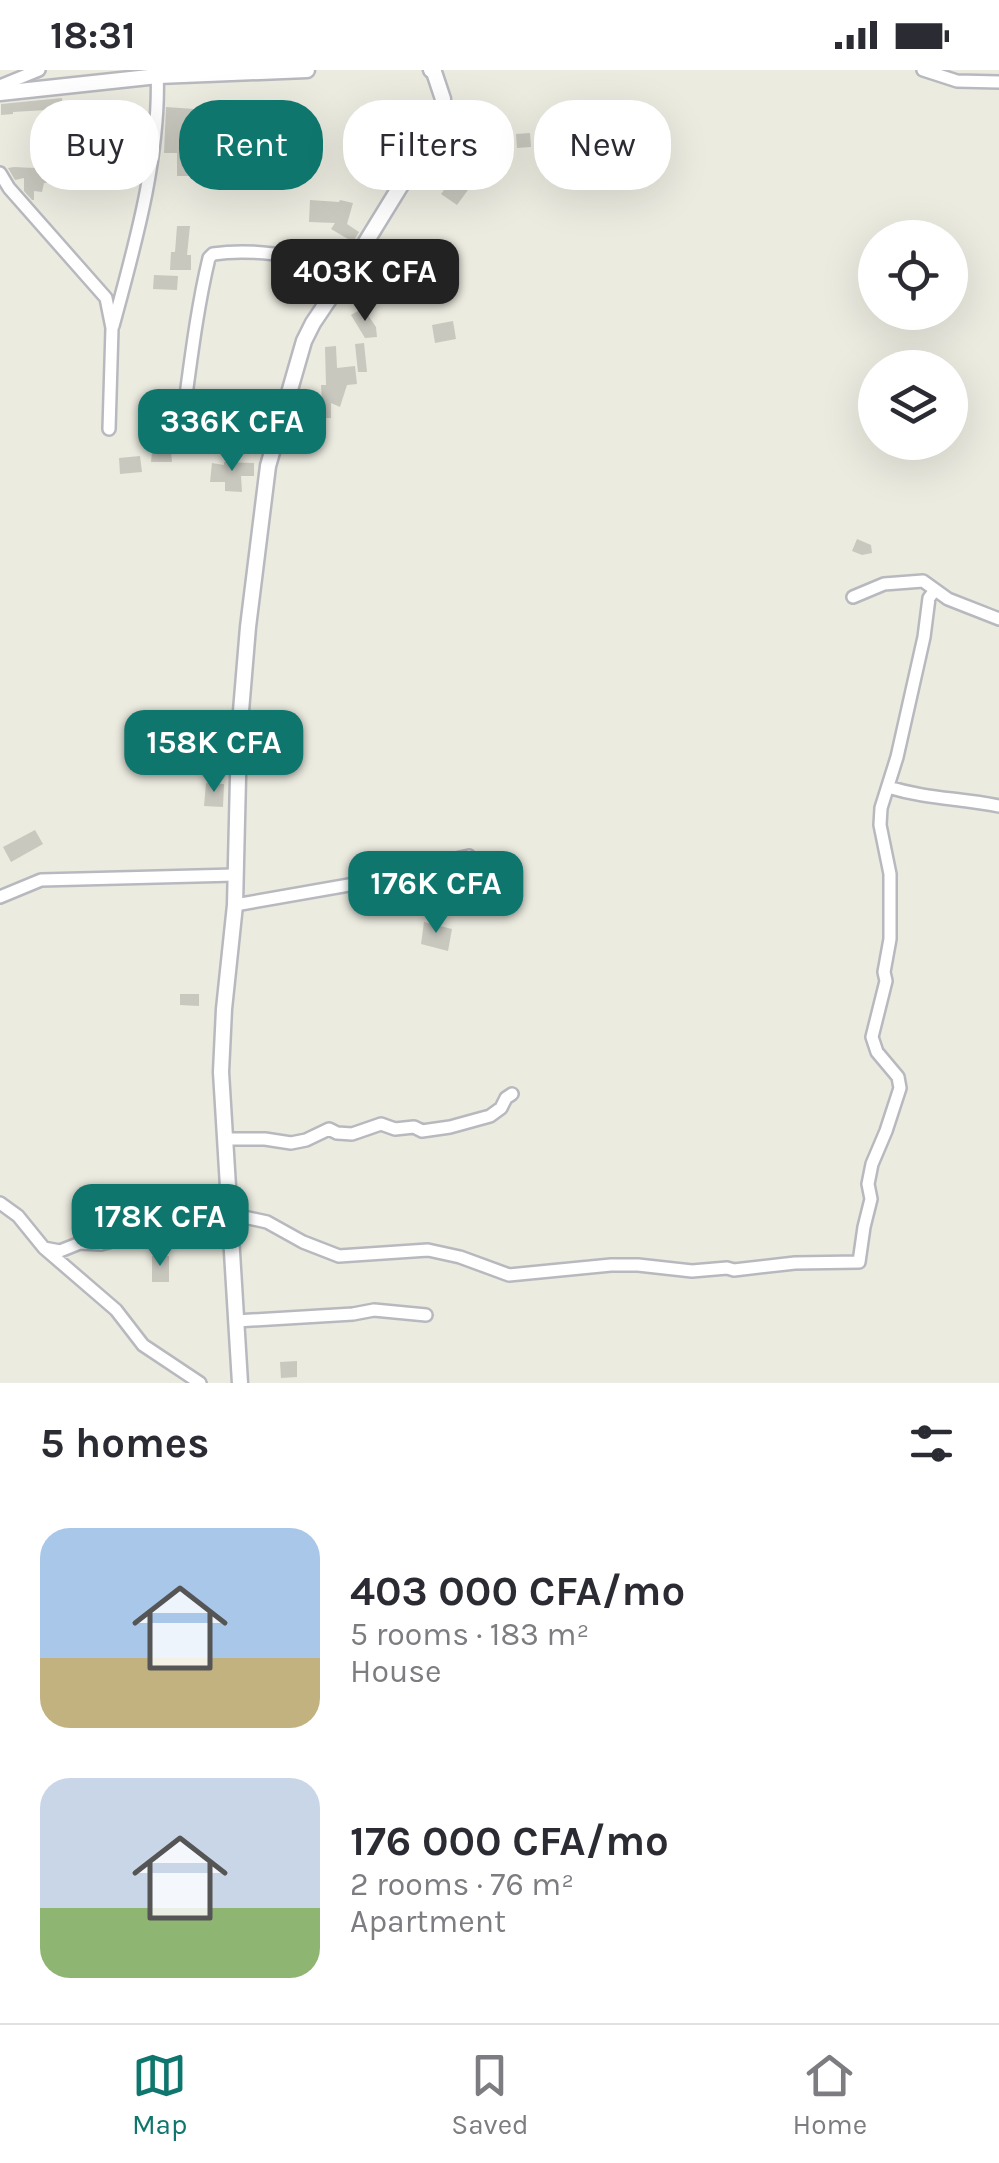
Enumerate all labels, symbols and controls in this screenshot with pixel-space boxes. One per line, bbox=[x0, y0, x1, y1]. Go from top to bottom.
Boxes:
text: 18:31 bbox=[50, 13, 136, 58]
chip: Buy bbox=[30, 100, 159, 190]
chip: Rent bbox=[179, 100, 323, 190]
chip: Filters bbox=[343, 100, 514, 190]
chip: New bbox=[534, 100, 671, 190]
map controls bbox=[858, 220, 968, 460]
button: locate bbox=[858, 220, 968, 330]
pin: 403K CFA bbox=[262, 239, 468, 324]
text: 403K CFA bbox=[293, 253, 437, 290]
button: layers bbox=[858, 350, 968, 460]
pin: 336K CFA bbox=[129, 389, 335, 474]
text: 336K CFA bbox=[160, 403, 304, 440]
pin: 158K CFA bbox=[111, 710, 317, 795]
text: 158K CFA bbox=[146, 724, 282, 761]
pin: 176K CFA bbox=[333, 851, 539, 936]
text: 176K CFA bbox=[370, 865, 502, 902]
pin: 178K CFA bbox=[57, 1184, 263, 1269]
text: 178K CFA bbox=[94, 1198, 226, 1235]
icon: filters bbox=[904, 1416, 959, 1471]
text: 5 homes bbox=[40, 1418, 209, 1468]
text: 403 000 CFA/mo bbox=[350, 1566, 685, 1616]
icon: home bbox=[120, 1568, 240, 1688]
text: 5 rooms · 183 m² bbox=[350, 1616, 589, 1653]
text: House bbox=[350, 1653, 442, 1690]
text: 176 000 CFA/mo bbox=[350, 1816, 669, 1866]
icon: home bbox=[120, 1818, 240, 1938]
text: 2 rooms · 76 m² bbox=[350, 1866, 574, 1903]
text: Apartment bbox=[350, 1903, 506, 1940]
tab: Map bbox=[132, 2048, 187, 2141]
tab: Saved bbox=[451, 2048, 529, 2141]
tab: Home bbox=[792, 2048, 867, 2141]

